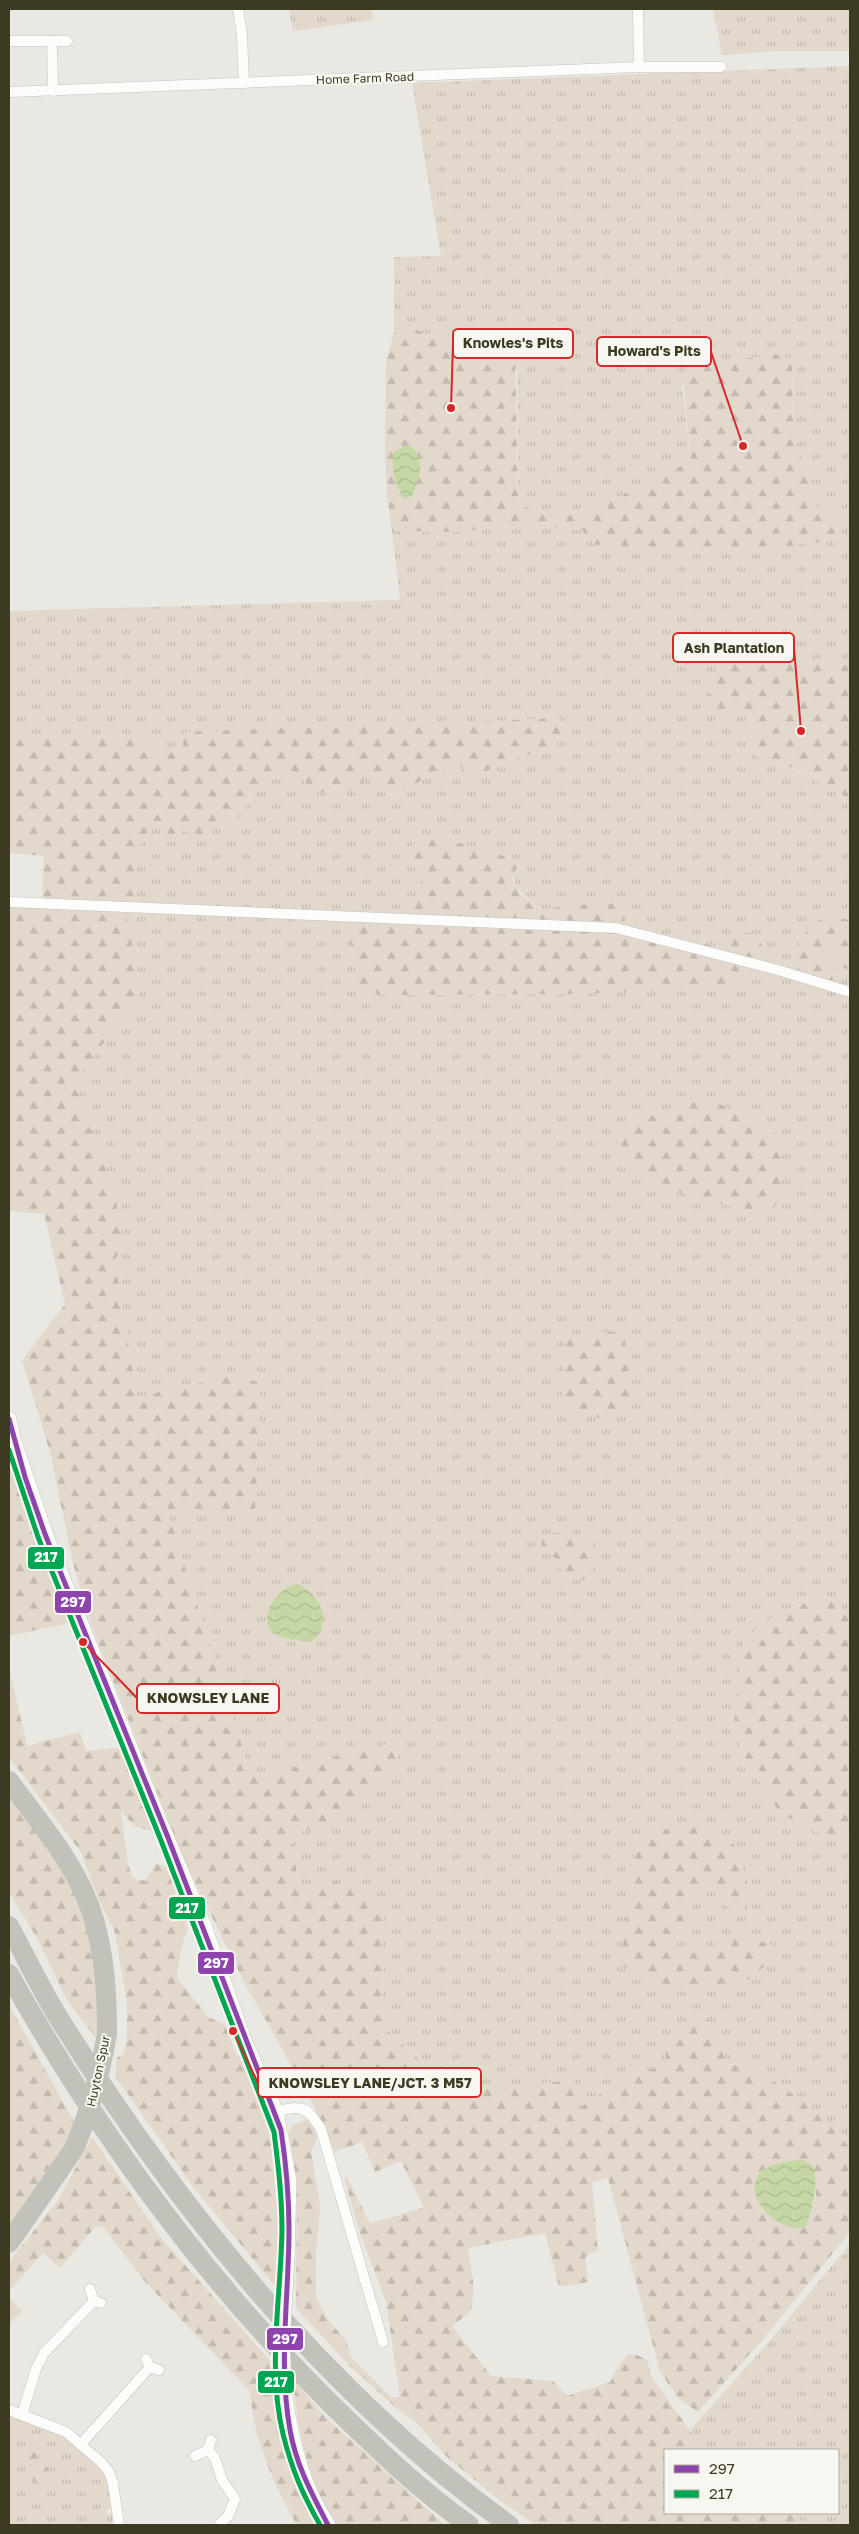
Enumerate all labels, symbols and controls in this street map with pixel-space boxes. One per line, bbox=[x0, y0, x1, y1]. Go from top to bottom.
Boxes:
street label: Home Farm Road bbox=[316, 69, 414, 87]
callout: Knowles's Pits bbox=[453, 329, 573, 358]
text: Knowles's Pits bbox=[463, 334, 563, 351]
callout: Howard's Pits bbox=[597, 337, 711, 366]
text: Howard's Pits bbox=[607, 342, 701, 359]
callout: Ash Plantation bbox=[673, 633, 794, 662]
text: Ash Plantation bbox=[684, 639, 784, 656]
line badge: 217 bbox=[27, 1546, 65, 1570]
text: 217 bbox=[34, 1548, 58, 1565]
line badge: 297 bbox=[54, 1590, 92, 1614]
text: 297 bbox=[60, 1593, 86, 1610]
callout: KNOWSLEY LANE bbox=[137, 1684, 279, 1713]
text: KNOWSLEY LANE bbox=[147, 1689, 269, 1706]
line badge: 217 bbox=[168, 1896, 206, 1920]
text: 217 bbox=[175, 1899, 199, 1916]
line badge: 297 bbox=[197, 1951, 235, 1975]
text: 297 bbox=[203, 1954, 229, 1971]
street label: Huyton Spur bbox=[83, 2034, 113, 2108]
callout: KNOWSLEY LANE/JCT. 3 M57 bbox=[258, 2068, 481, 2097]
text: KNOWSLEY LANE/JCT. 3 M57 bbox=[268, 2074, 472, 2091]
line badge: 297 bbox=[266, 2327, 304, 2351]
text: 297 bbox=[272, 2330, 298, 2347]
line badge: 217 bbox=[257, 2370, 295, 2394]
text: 217 bbox=[264, 2373, 288, 2390]
legend bbox=[664, 2449, 839, 2514]
text: 297 bbox=[709, 2459, 735, 2477]
text: 217 bbox=[709, 2484, 733, 2502]

